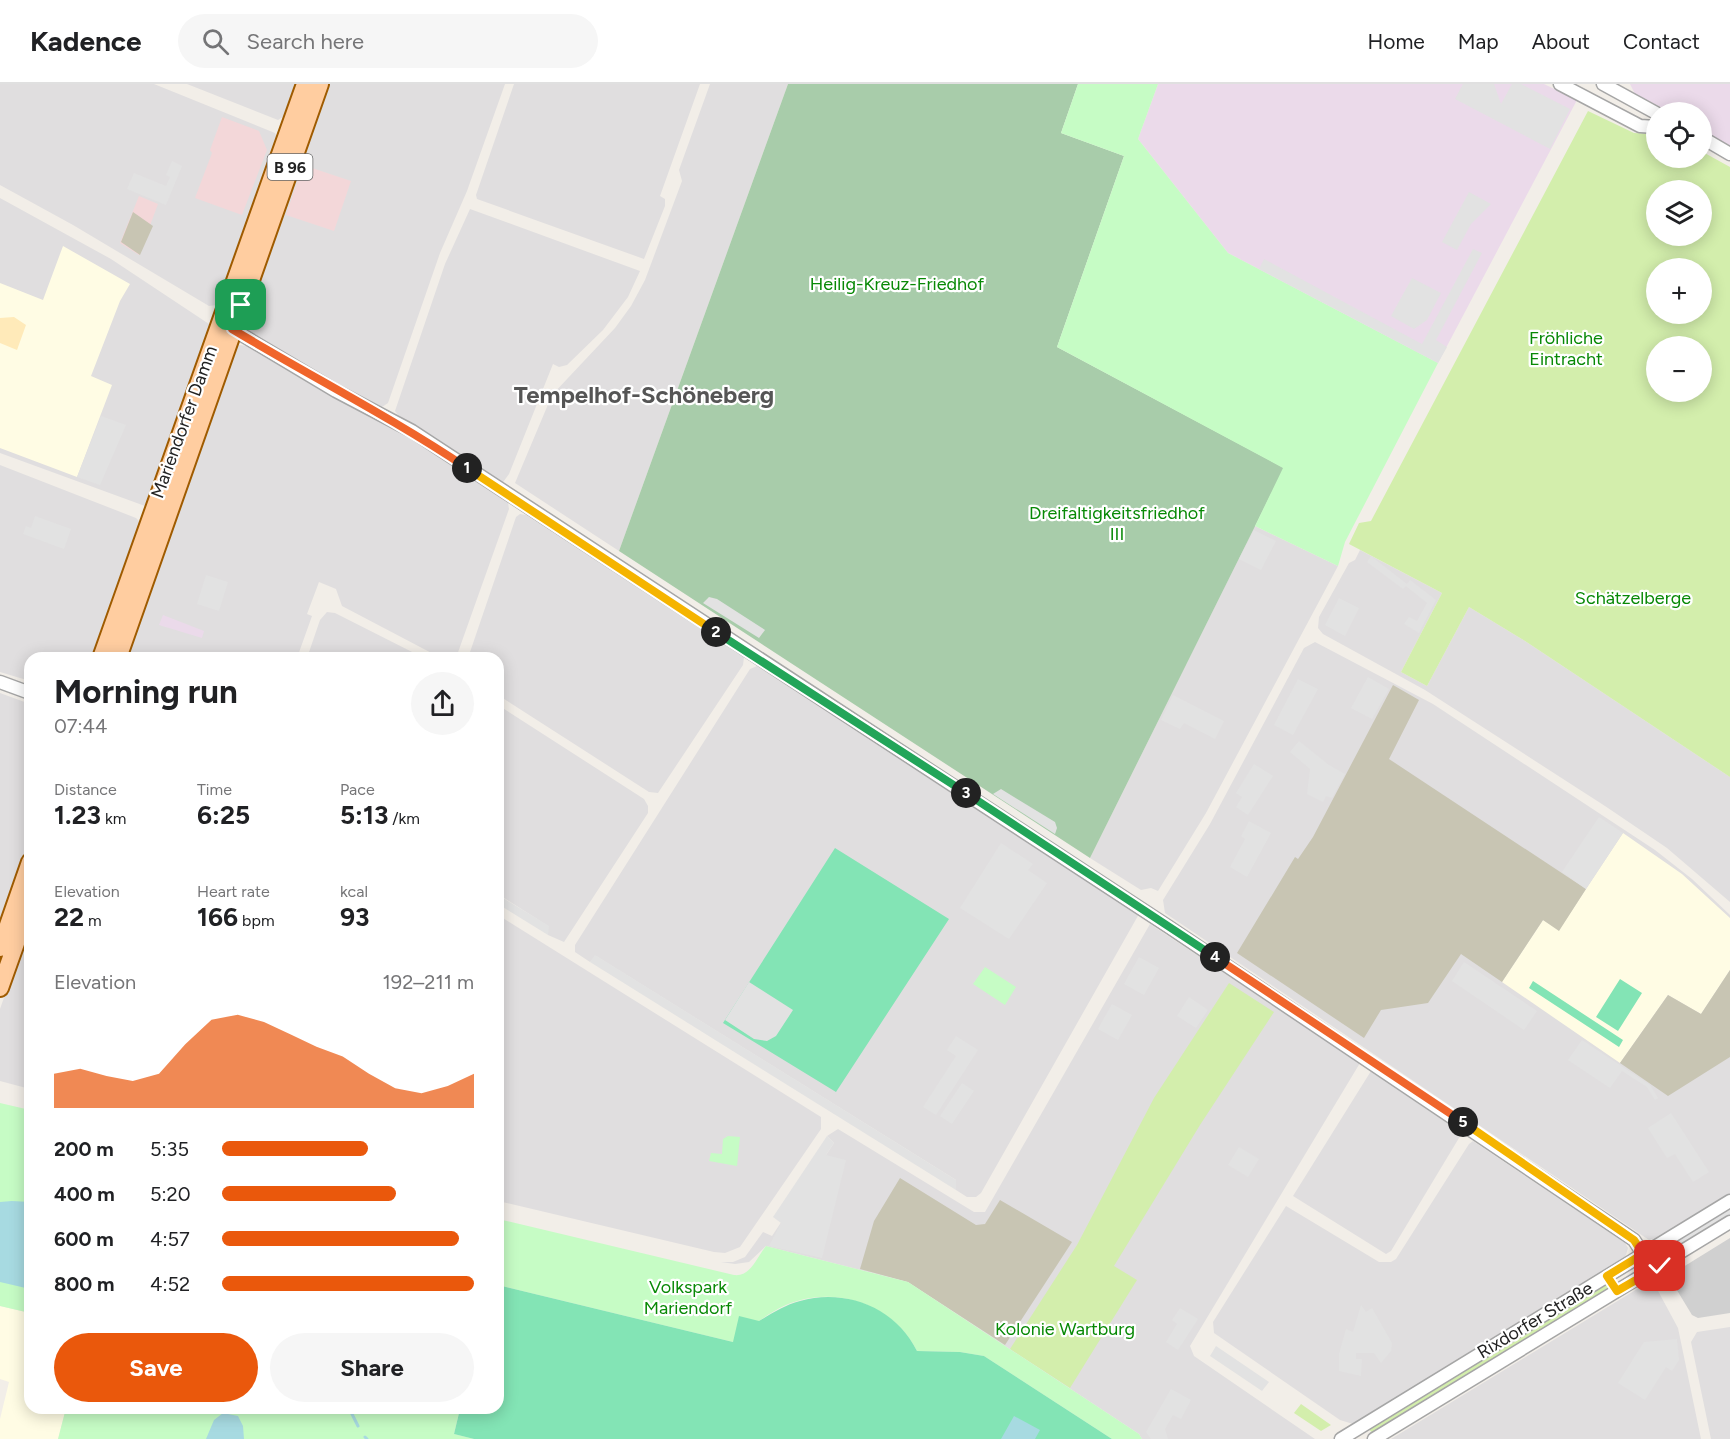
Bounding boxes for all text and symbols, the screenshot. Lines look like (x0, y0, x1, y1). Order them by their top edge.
search box (178, 14, 598, 68)
text: Kadence (30, 24, 142, 58)
icon: search (199, 25, 232, 58)
text: Search here (247, 28, 364, 55)
text: Home (1368, 29, 1425, 54)
text: Map (1458, 29, 1499, 54)
text: About (1532, 29, 1590, 54)
text: Contact (1623, 29, 1700, 54)
map controls (1646, 102, 1712, 402)
button: locate (1646, 102, 1712, 168)
road number: B 96 (268, 154, 312, 180)
button: layers (1646, 180, 1712, 246)
button: + (1646, 258, 1712, 324)
park label: Heilig-Kreuz-Friedhof (810, 273, 985, 295)
pin (215, 279, 266, 330)
icon: arrive (224, 288, 257, 321)
park label: Fröhliche Eintracht (1529, 327, 1603, 370)
button: − (1646, 336, 1712, 402)
street label: Mariendorfer Damm (146, 343, 222, 501)
district label: Tempelhof-Schöneberg (514, 380, 774, 409)
pin: 1 (452, 453, 482, 483)
text: 1 (464, 458, 470, 477)
park label: Dreifaltigkeitsfriedhof III (1029, 502, 1205, 545)
park label: Schätzelberge (1575, 587, 1691, 609)
pin: 2 (701, 617, 731, 647)
text: 2 (711, 622, 721, 641)
text: Morning run (54, 672, 238, 711)
button: share (411, 672, 474, 735)
text: 07:44 (54, 714, 107, 738)
pin: 3 (951, 778, 981, 808)
text: Distance (54, 780, 117, 799)
text: Time (197, 780, 232, 799)
text: Pace (340, 780, 375, 799)
text: 3 (962, 783, 970, 802)
text: 1.23 (54, 799, 101, 831)
text: 6:25 (197, 799, 250, 831)
text: 5:13 (340, 799, 388, 831)
text: km (101, 809, 126, 828)
text: /km (388, 809, 420, 828)
text: Elevation (54, 882, 120, 901)
text: Heart rate (197, 882, 270, 901)
text: kcal (340, 882, 368, 901)
text: 22 (54, 901, 84, 933)
text: 166 (197, 901, 238, 933)
text: 93 (340, 901, 370, 933)
text: m (84, 911, 102, 930)
text: bpm (238, 911, 275, 930)
pin: 4 (1200, 942, 1230, 972)
text: 4 (1210, 947, 1220, 966)
text: Elevation (54, 970, 136, 994)
text: 192–211 m (383, 970, 474, 994)
pin: 5 (1448, 1107, 1478, 1137)
text: 5 (1458, 1112, 1468, 1131)
text: 200 m (54, 1137, 114, 1161)
text: 5:35 (150, 1137, 189, 1161)
text: 400 m (54, 1182, 115, 1206)
text: 5:20 (150, 1182, 191, 1206)
text: 600 m (54, 1227, 114, 1251)
text: 4:57 (150, 1227, 190, 1251)
pin (1634, 1240, 1685, 1291)
icon: check (1643, 1249, 1676, 1282)
text: 800 m (54, 1272, 114, 1296)
text: 4:52 (150, 1272, 190, 1296)
park label: Volkspark Mariendorf (644, 1276, 732, 1319)
street label: Rixdorfer Straße (1473, 1277, 1597, 1363)
park label: Kolonie Wartburg (995, 1318, 1135, 1340)
button: Save (54, 1333, 258, 1402)
button: Share (270, 1333, 474, 1402)

